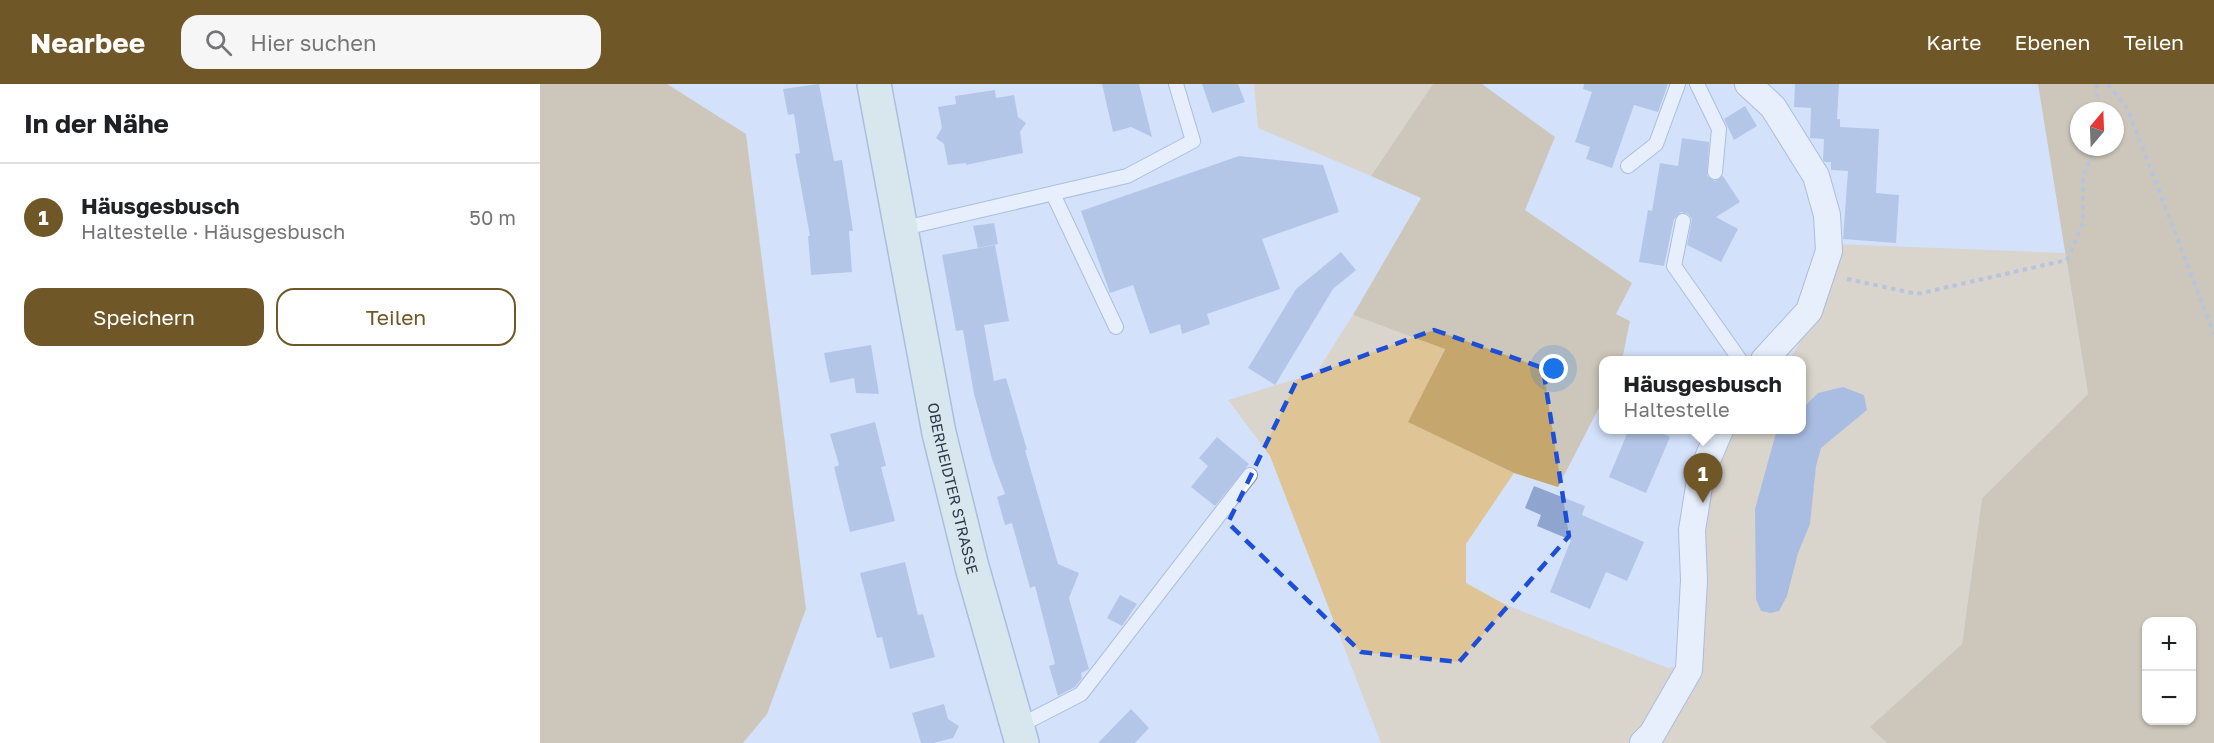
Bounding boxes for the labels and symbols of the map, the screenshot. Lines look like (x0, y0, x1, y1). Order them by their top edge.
north arrow (2070, 102, 2124, 156)
your location (1539, 354, 1568, 383)
street label: OBERHEIDTER STRASSE (925, 401, 983, 576)
pin: 1 (1684, 454, 1722, 503)

